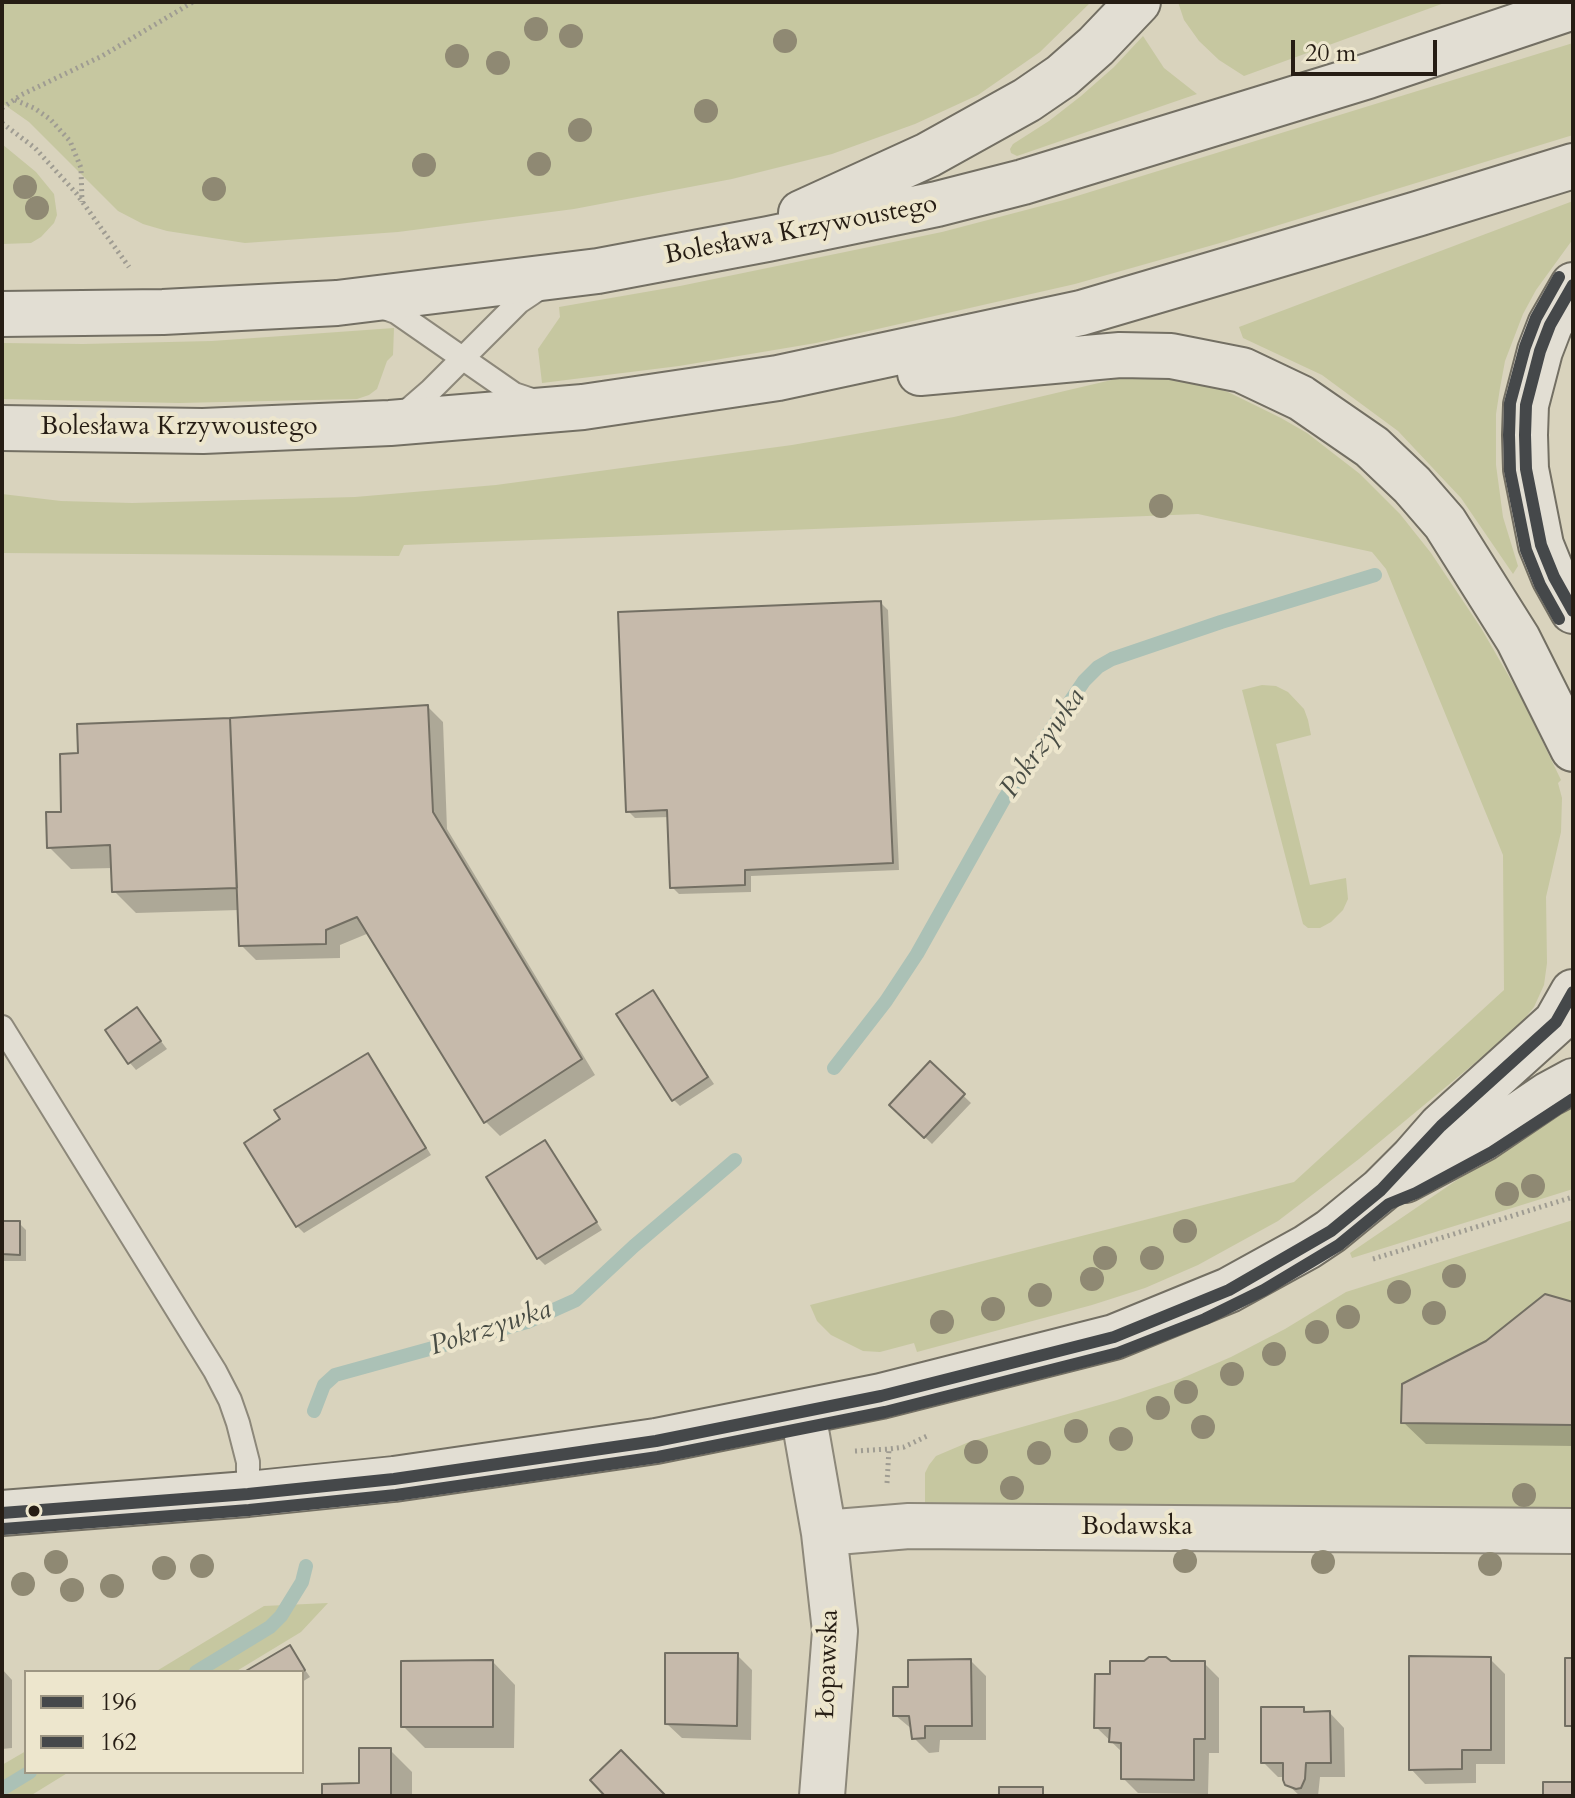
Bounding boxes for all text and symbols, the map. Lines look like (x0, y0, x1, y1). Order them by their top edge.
scale bar (1295, 24, 1441, 74)
text: 20 m (1305, 37, 1356, 70)
street label: Bolesława Krzywoustego (662, 189, 940, 273)
street label: Bolesława Krzywoustego (40, 412, 318, 444)
water label: Pokrzywka (994, 683, 1094, 805)
water label: Pokrzywka (426, 1294, 556, 1364)
unlabelled marker (26, 1503, 42, 1519)
street label: Bodawska (1081, 1512, 1193, 1544)
street label: Łopawska (811, 1609, 847, 1719)
legend (24, 1670, 304, 1774)
text: 196 (100, 1686, 137, 1719)
text: 162 (100, 1726, 137, 1759)

